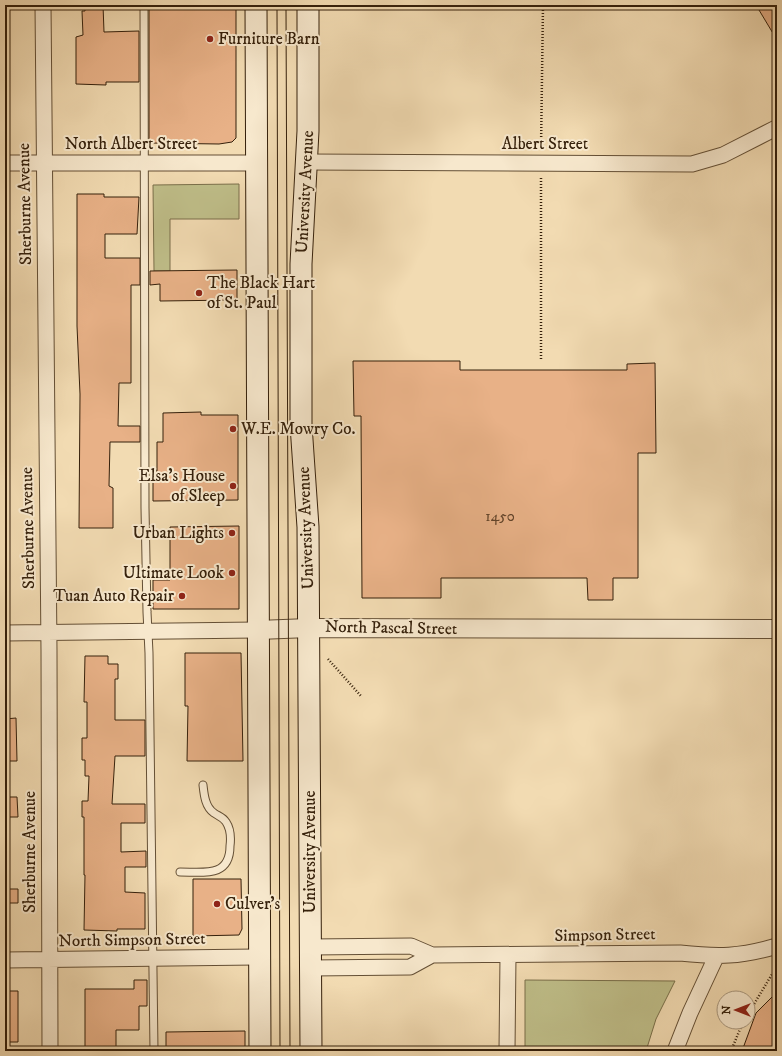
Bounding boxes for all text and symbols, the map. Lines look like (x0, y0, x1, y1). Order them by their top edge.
place label: Furniture Barn (218, 28, 320, 50)
marker: Furniture Barn (205, 34, 215, 44)
street label: University Avenue (291, 130, 319, 254)
street label: North Albert Street (65, 133, 198, 155)
street label: Albert Street (502, 133, 589, 155)
street label: Sherburne Avenue (13, 143, 37, 265)
place label: The Black Hart of St. Paul (207, 272, 316, 314)
marker: The Black Hart of St. Paul (194, 288, 204, 298)
place label: W.E. Mowry Co. (240, 418, 356, 440)
marker: W.E. Mowry Co. (228, 424, 238, 434)
place label: Elsa's House of Sleep (138, 465, 225, 507)
street label: University Avenue (293, 466, 319, 590)
street label: Sherburne Avenue (16, 467, 40, 589)
marker: Elsa's House of Sleep (228, 481, 238, 491)
house number: 1450 (485, 507, 515, 526)
place label: Urban Lights (132, 522, 224, 544)
marker: Urban Lights (227, 528, 237, 538)
place label: Ultimate Look (123, 562, 225, 584)
marker: Ultimate Look (227, 568, 237, 578)
place label: Tuan Auto Repair (53, 585, 175, 607)
marker: Tuan Auto Repair (177, 591, 187, 601)
street label: North Pascal Street (325, 616, 458, 640)
street label: University Avenue (299, 790, 321, 914)
street label: Sherburne Avenue (19, 791, 41, 913)
place label: Culver's (225, 893, 280, 915)
marker: Culver's (212, 899, 222, 909)
street label: Simpson Street (554, 923, 656, 947)
street label: North Simpson Street (58, 928, 206, 952)
north arrow (716, 990, 756, 1030)
text: N (720, 1005, 734, 1015)

